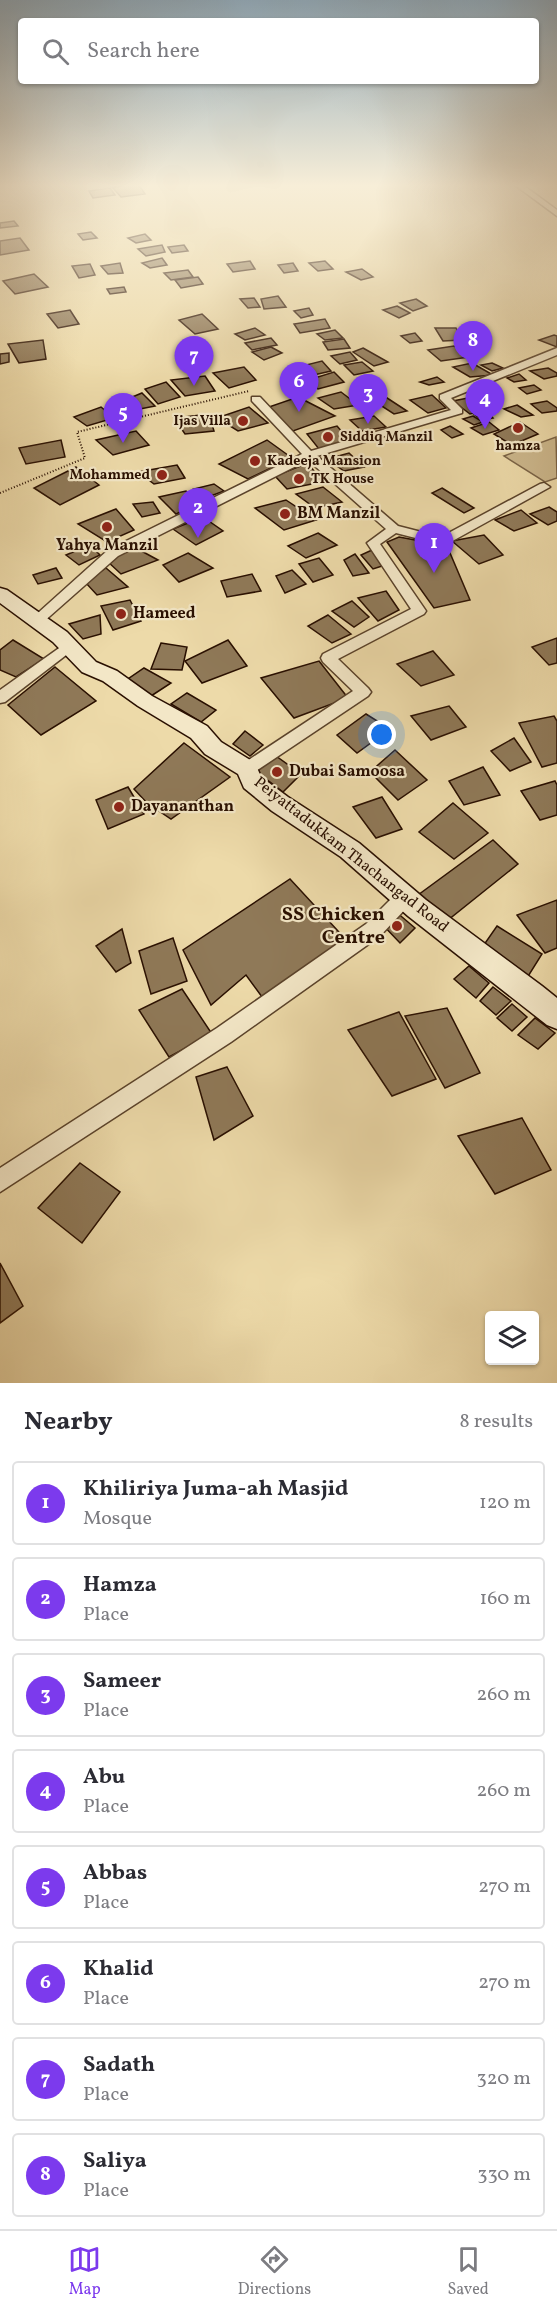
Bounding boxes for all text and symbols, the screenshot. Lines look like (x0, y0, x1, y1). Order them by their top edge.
search box (18, 18, 539, 84)
icon: search (39, 35, 72, 68)
text: Search here (87, 36, 200, 67)
pin: 8 (454, 322, 492, 371)
pin: 7 (174, 336, 214, 386)
pin: 6 (280, 362, 318, 412)
pin: 3 (348, 374, 388, 424)
pin: 4 (466, 380, 504, 429)
pin: 5 (104, 394, 142, 443)
place label: Ijas Villa (174, 412, 231, 431)
marker: Ijas Villa (236, 414, 250, 428)
marker: hamza (511, 421, 525, 435)
place label: Siddiq Manzil (340, 428, 433, 447)
marker: Siddiq Manzil (321, 430, 335, 444)
place label: hamza (495, 437, 541, 456)
place label: Kadeeja Mansion (267, 452, 381, 471)
marker: Kadeeja Mansion (248, 454, 262, 468)
place label: Mohammed (69, 466, 150, 485)
marker: Mohammed (155, 468, 169, 482)
place label: TK House (311, 470, 374, 489)
marker: TK House (292, 472, 306, 486)
pin: 2 (178, 488, 218, 538)
place label: BM Manzil (297, 503, 381, 525)
marker: BM Manzil (278, 507, 292, 521)
marker: Yahya Manzil (100, 520, 114, 534)
pin: 1 (414, 524, 454, 573)
place label: Yahya Manzil (56, 535, 159, 557)
place label: Hameed (133, 603, 196, 625)
marker: Hameed (114, 607, 128, 621)
your location (367, 720, 396, 749)
place label: Dubai Samoosa (289, 761, 405, 783)
marker: Dubai Samoosa (270, 765, 284, 779)
street label: Peiyattadukkam Thachangad Road (249, 772, 453, 938)
place label: Dayananthan (131, 796, 234, 818)
marker: Dayananthan (112, 800, 126, 814)
place label: SS Chicken Centre (282, 901, 385, 952)
marker: SS Chicken Centre (390, 919, 404, 933)
map controls (485, 1311, 539, 1365)
button: layers (485, 1311, 539, 1365)
text: Nearby (24, 1404, 113, 1440)
text: 8 results (460, 1408, 533, 1436)
text: Khiliriya Juma-ah Masjid (83, 1474, 348, 1505)
text: 1 (41, 1489, 50, 1517)
text: 120 m (479, 1489, 531, 1517)
text: Mosque (83, 1505, 152, 1533)
text: Hamza (83, 1570, 157, 1601)
text: 2 (40, 1585, 51, 1613)
text: 160 m (479, 1585, 531, 1613)
text: Place (83, 1601, 129, 1629)
text: Sameer (83, 1666, 161, 1697)
text: 3 (40, 1681, 51, 1709)
text: 260 m (476, 1681, 531, 1709)
text: Place (83, 1697, 129, 1725)
text: Abu (83, 1762, 125, 1793)
text: 4 (39, 1777, 52, 1805)
text: 260 m (476, 1777, 531, 1805)
text: Place (83, 1793, 129, 1821)
text: Abbas (83, 1858, 147, 1889)
text: 5 (41, 1873, 50, 1901)
text: 270 m (478, 1873, 531, 1901)
text: Place (83, 1889, 129, 1917)
text: Khalid (83, 1954, 154, 1985)
text: 6 (40, 1969, 51, 1997)
text: 270 m (478, 1969, 531, 1997)
text: Place (83, 1985, 129, 2013)
text: Sadath (83, 2050, 155, 2081)
text: 7 (41, 2065, 50, 2093)
text: 320 m (476, 2065, 531, 2093)
text: Place (83, 2081, 129, 2109)
text: Saliya (83, 2146, 147, 2177)
text: 8 (40, 2161, 51, 2189)
text: 330 m (477, 2161, 531, 2189)
text: Place (83, 2177, 129, 2205)
tab: Map (68, 2243, 101, 2301)
tab: Directions (238, 2243, 311, 2301)
tab: Saved (448, 2243, 489, 2301)

